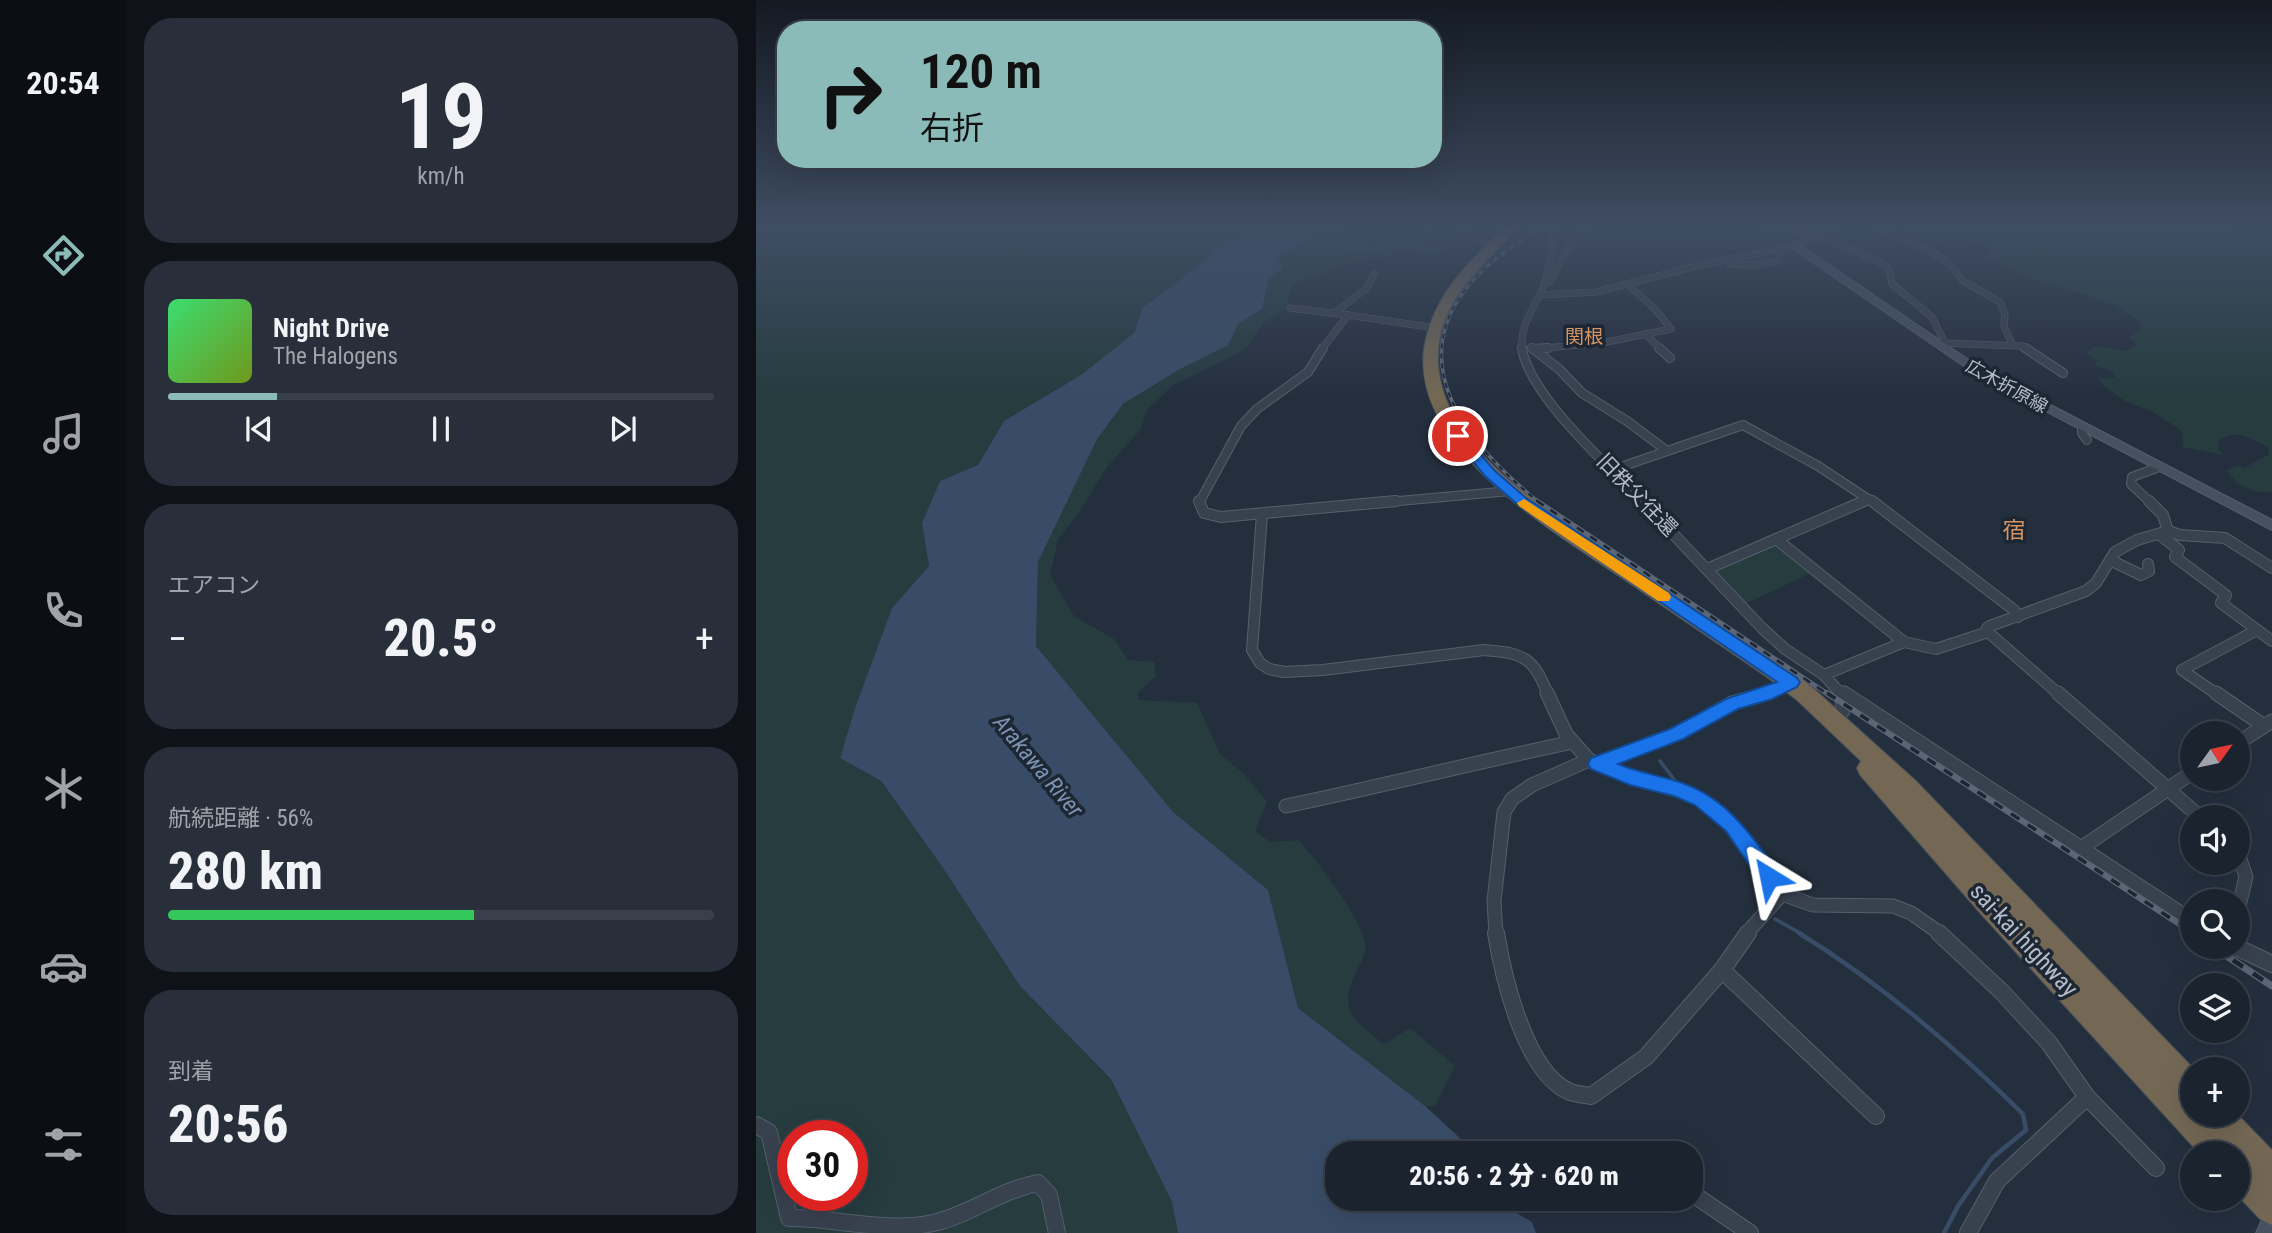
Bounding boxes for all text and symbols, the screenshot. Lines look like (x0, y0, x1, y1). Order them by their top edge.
text: 120 m (920, 43, 1042, 100)
icon: right (805, 49, 896, 140)
text: 20:54 (26, 64, 100, 102)
text: 19 (395, 64, 487, 170)
text: 右折 (920, 109, 984, 147)
text: km/h (417, 163, 465, 190)
icon: directions (39, 231, 88, 280)
text: Night Drive (273, 313, 389, 343)
district label: 関根 (1565, 325, 1603, 348)
text: The Halogens (273, 343, 398, 370)
street label: 広木折原線 (1963, 355, 2051, 417)
pin (1428, 406, 1488, 466)
icon: music (39, 409, 88, 458)
icon: previous (240, 410, 278, 448)
icon: pause (422, 410, 460, 448)
icon: next (604, 410, 642, 448)
icon: arrive (1439, 417, 1477, 455)
street label: 旧秩父往還 (1592, 449, 1682, 541)
district label: 宿 (2003, 517, 2026, 544)
text: エアコン (168, 572, 260, 599)
icon: phone (39, 586, 88, 635)
text: 20.5° (383, 608, 499, 669)
text: − (168, 617, 187, 661)
text: + (695, 617, 714, 661)
water label: Arakawa River (987, 709, 1089, 823)
north arrow (2180, 721, 2250, 791)
map controls (2180, 721, 2250, 1211)
icon: climate (39, 764, 88, 813)
text: 航続距離 · 56% (168, 805, 313, 832)
button: sound (2180, 805, 2250, 875)
position arrow (1732, 840, 1806, 914)
text: 280 km (168, 841, 323, 902)
street label: sai-kai highway (1964, 878, 2084, 1002)
button: search (2180, 889, 2250, 959)
icon: car (39, 942, 88, 991)
button: layers (2180, 973, 2250, 1043)
button: + (2180, 1057, 2250, 1127)
text: 到着 (168, 1058, 214, 1085)
text: 20:56 (168, 1094, 288, 1155)
icon: filters (39, 1120, 88, 1169)
speed limit sign: 30 (777, 1120, 868, 1211)
button: − (2180, 1141, 2250, 1211)
text: 20:56 · 2 分 · 620 m (1409, 1161, 1619, 1191)

